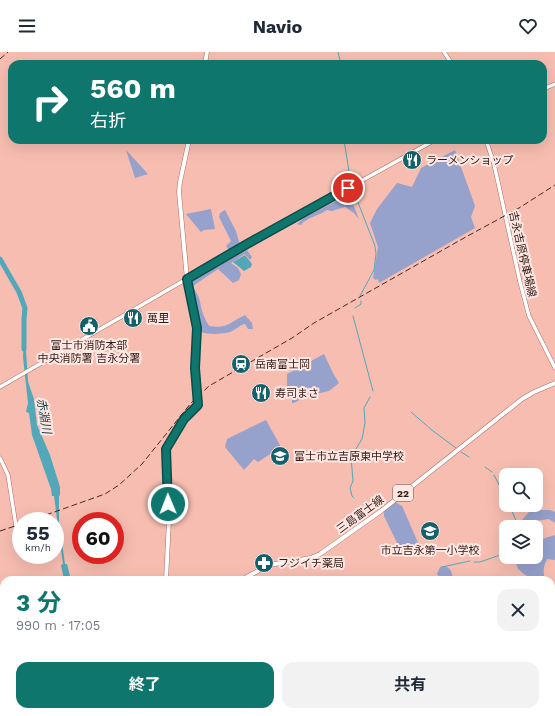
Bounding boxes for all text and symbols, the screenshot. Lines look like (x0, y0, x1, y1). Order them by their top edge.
icon: menu (16, 15, 38, 37)
icon: heart (517, 15, 539, 37)
text: Navio (253, 16, 302, 37)
text: 560 m (90, 72, 176, 105)
icon: right (24, 76, 76, 128)
text: 右折 (90, 110, 126, 131)
restaurant icon: ラーメンショップ (401, 149, 423, 171)
place label: ラーメンショップ (426, 154, 514, 167)
pin (331, 171, 365, 205)
icon: arrive (337, 177, 359, 199)
street label: 吉永吉原停車場線 (506, 210, 539, 298)
restaurant icon: 萬里 (122, 307, 144, 329)
place label: 萬里 (147, 312, 169, 325)
public building icon: 富士市消防本部 中央消防署 吉永分署 (78, 315, 100, 337)
place label: 富士市消防本部 中央消防署 吉永分署 (38, 339, 140, 365)
station icon: 岳南富士岡 (230, 353, 252, 375)
place label: 岳南富士岡 (255, 358, 310, 371)
restaurant icon: 寿司まさ (250, 382, 272, 404)
place label: 寿司まさ (275, 387, 319, 400)
water label: 赤淵川 (34, 397, 54, 437)
school or university icon: 富士市立吉原東中学校 (269, 445, 291, 467)
place label: 富士市立吉原東中学校 (294, 450, 404, 463)
map controls (499, 468, 543, 564)
button: search (499, 468, 543, 512)
position arrow (147, 483, 189, 525)
road number: 22 (393, 485, 413, 501)
street label: 三島富士線 (334, 493, 386, 536)
speed limit sign: 60 (72, 512, 124, 564)
school or university icon: 市立吉永第一小学校 (419, 520, 441, 542)
button: layers (499, 520, 543, 564)
text: 55 (26, 521, 50, 545)
text: km/h (25, 542, 51, 553)
place label: 市立吉永第一小学校 (381, 544, 480, 557)
pharmacy icon: フジイチ薬局 (253, 552, 275, 574)
place label: フジイチ薬局 (278, 557, 344, 570)
text: 3 分 (16, 589, 61, 617)
button: close (497, 589, 539, 631)
text: 990 m · 17:05 (16, 618, 100, 633)
button: 終了 (16, 662, 274, 708)
button: 共有 (282, 662, 539, 708)

